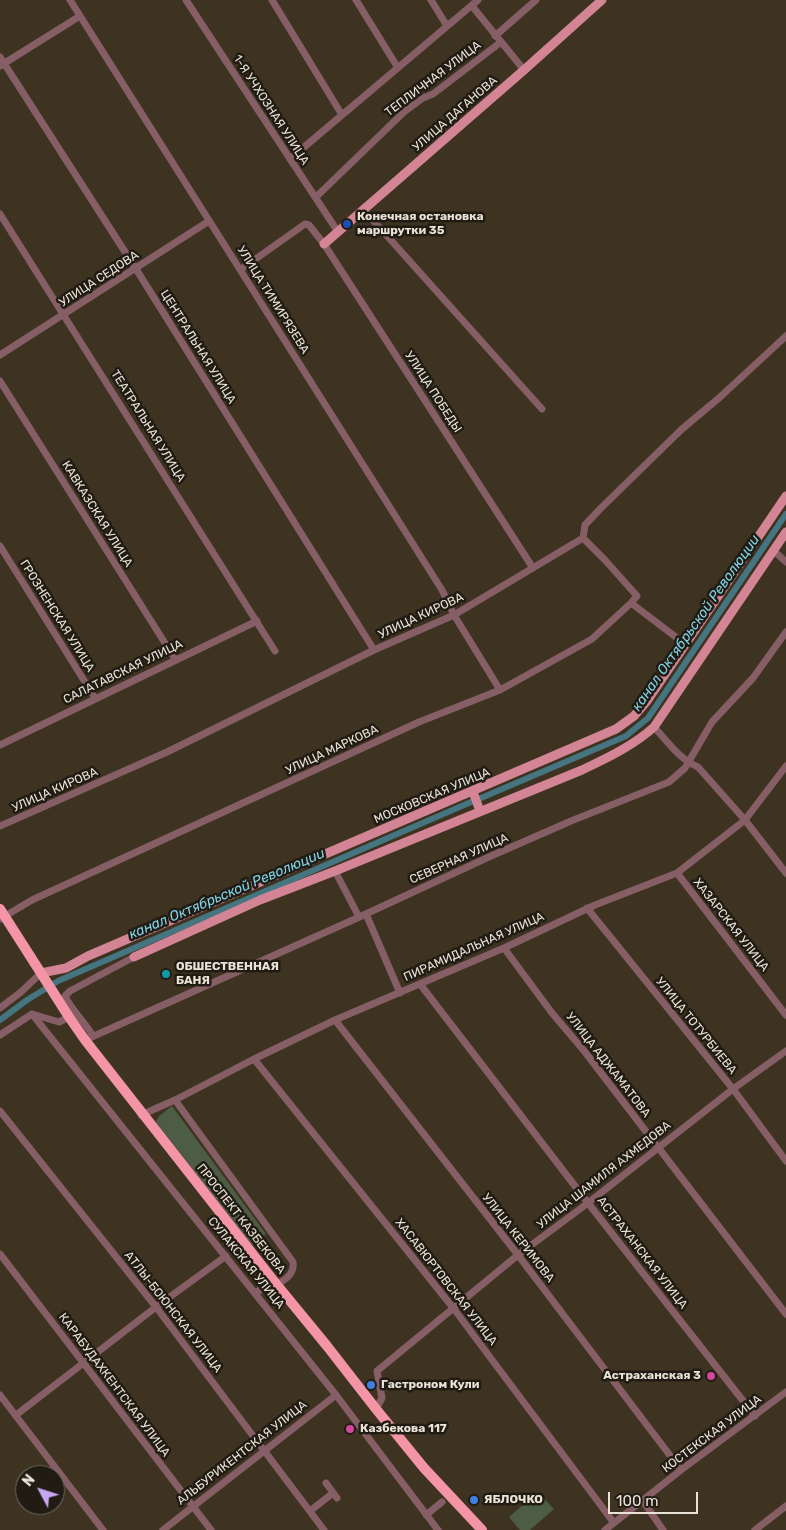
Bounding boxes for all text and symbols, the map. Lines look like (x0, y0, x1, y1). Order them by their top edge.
street label: ТЕПЛИЧНАЯ УЛИЦА (382, 38, 484, 120)
street label: 1-Я УЧХОЗНАЯ УЛИЦА (230, 52, 312, 168)
street label: УЛИЦА ДАГАНОВА (410, 73, 500, 155)
place label: Конечная остановка маршрутки 35 (357, 210, 484, 238)
marker: Конечная остановка маршрутки 35 (341, 218, 353, 230)
street label: УЛИЦА ТИМИРЯЗЕВА (234, 243, 312, 357)
street label: УЛИЦА СЕДОВА (57, 248, 141, 310)
street label: ЦЕНТРАЛЬНАЯ УЛИЦА (157, 287, 239, 407)
street label: УЛИЦА ПОБЕДЫ (401, 349, 465, 435)
street label: ТЕАТРАЛЬНАЯ УЛИЦА (108, 367, 188, 485)
street label: КАВКАЗСКАЯ УЛИЦА (58, 458, 136, 570)
water label: канал Октябрьской Революции (629, 532, 763, 714)
street label: ГРОЗНЕНСКАЯ УЛИЦА (17, 557, 97, 675)
street label: УЛИЦА КИРОВА (376, 590, 466, 642)
street label: САЛАТАВСКАЯ УЛИЦА (61, 637, 185, 707)
street label: УЛИЦА МАРКОВА (283, 722, 381, 778)
street label: УЛИЦА КИРОВА (10, 765, 100, 815)
street label: МОСКОВСКАЯ УЛИЦА (372, 765, 492, 827)
street label: СЕВЕРНАЯ УЛИЦА (407, 831, 511, 887)
water label: канал Октябрьской Революции (126, 845, 328, 943)
street label: ХАЗАРСКАЯ УЛИЦА (690, 876, 772, 974)
street label: ПИРАМИДАЛЬНАЯ УЛИЦА (402, 909, 546, 985)
place label: ОБШЕСТВЕННАЯ БАНЯ (176, 960, 279, 988)
marker: ОБШЕСТВЕННАЯ БАНЯ (160, 968, 172, 980)
street label: УЛИЦА ТОТУРБИЕВА (652, 975, 740, 1077)
street label: УЛИЦА АДЖАМАТОВА (563, 1010, 653, 1120)
street label: УЛИЦА ШАМИЛЯ АХМЕДОВА (534, 1118, 674, 1232)
street label: ПРОСПЕКТ КАЗБЕКОВА (194, 1161, 288, 1277)
street label: УЛИЦА КЕРИМОВА (479, 1191, 557, 1285)
street label: АСТРАХАНСКАЯ УЛИЦА (594, 1194, 690, 1312)
street label: СУЛАКСКАЯ УЛИЦА (205, 1214, 287, 1312)
street label: ХАСАВЮРТОВСКАЯ УЛИЦА (392, 1216, 500, 1348)
street label: АТЛЫ-БОЮНСКАЯ УЛИЦА (121, 1248, 225, 1376)
street label: КАРАБУДАХКЕНТСКАЯ УЛИЦА (55, 1310, 173, 1460)
place label: Астраханская 3 (603, 1369, 701, 1383)
marker: Астраханская 3 (705, 1370, 717, 1382)
place label: Гастроном Кули (381, 1378, 479, 1392)
marker: Гастроном Кули (365, 1379, 377, 1391)
street label: КОСТЕКСКАЯ УЛИЦА (660, 1392, 764, 1476)
street label: АЛЬБУРИКЕНТСКАЯ УЛИЦА (174, 1398, 310, 1508)
place label: Казбекова 117 (360, 1422, 447, 1436)
marker: Казбекова 117 (344, 1423, 356, 1435)
north arrow (15, 1465, 65, 1515)
text: N (19, 1471, 39, 1490)
scale bar (611, 1482, 701, 1514)
text: 100 m (616, 1492, 658, 1510)
place label: ЯБЛОЧКО (484, 1493, 543, 1507)
marker: ЯБЛОЧКО (468, 1494, 480, 1506)

